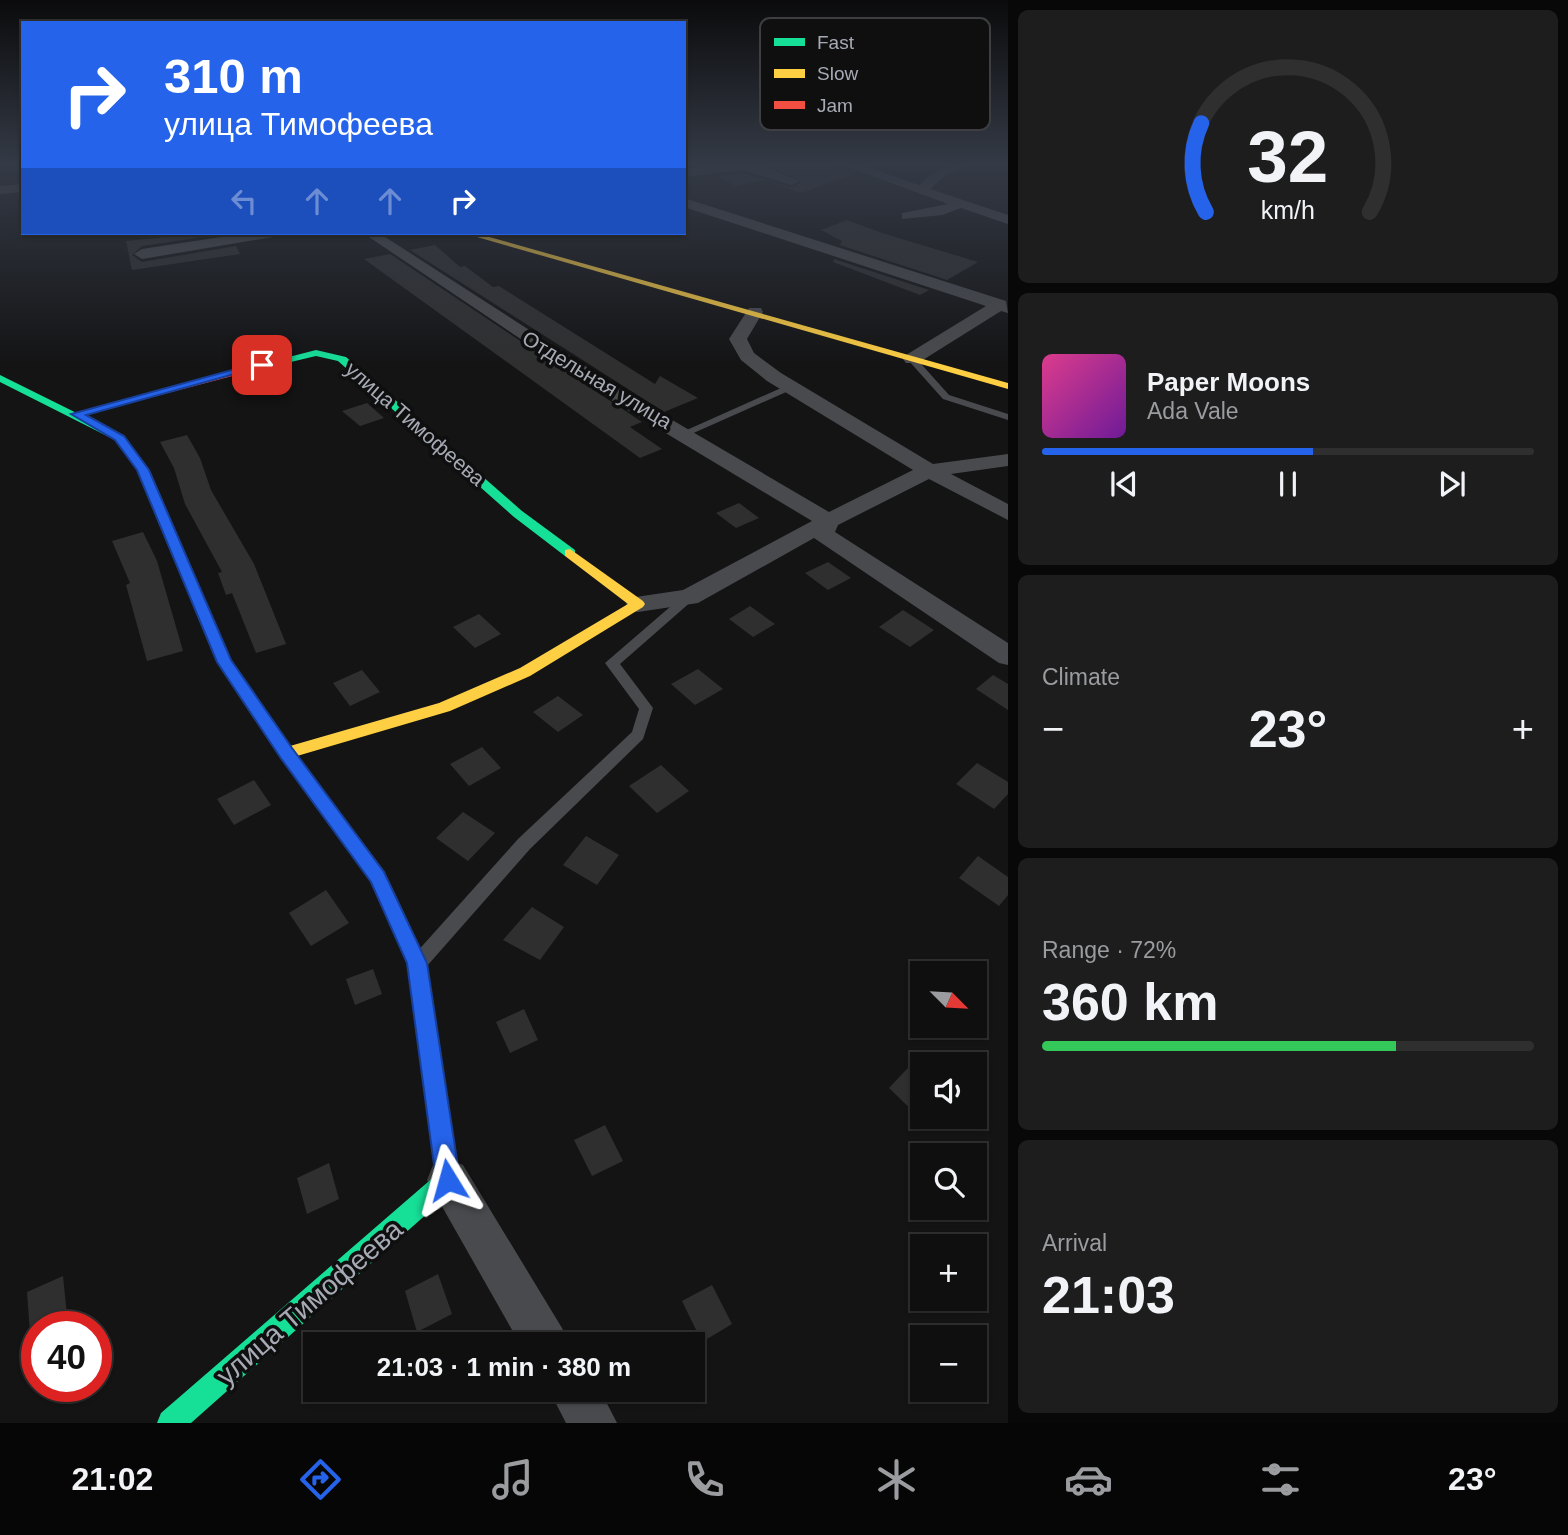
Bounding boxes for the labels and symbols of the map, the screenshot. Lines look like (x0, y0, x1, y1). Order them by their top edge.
legend (760, 18, 990, 130)
text: Fast (817, 32, 855, 53)
text: Slow (817, 63, 858, 84)
text: Jam (817, 95, 853, 116)
street label: Отдельная улица (519, 326, 676, 433)
pin (232, 335, 292, 395)
street label: улица Тимофеева (341, 357, 490, 490)
north arrow (910, 961, 987, 1038)
position arrow (411, 1143, 485, 1217)
street label: улица Тимофеева (210, 1213, 409, 1391)
speed limit sign: 40 (21, 1311, 112, 1402)

